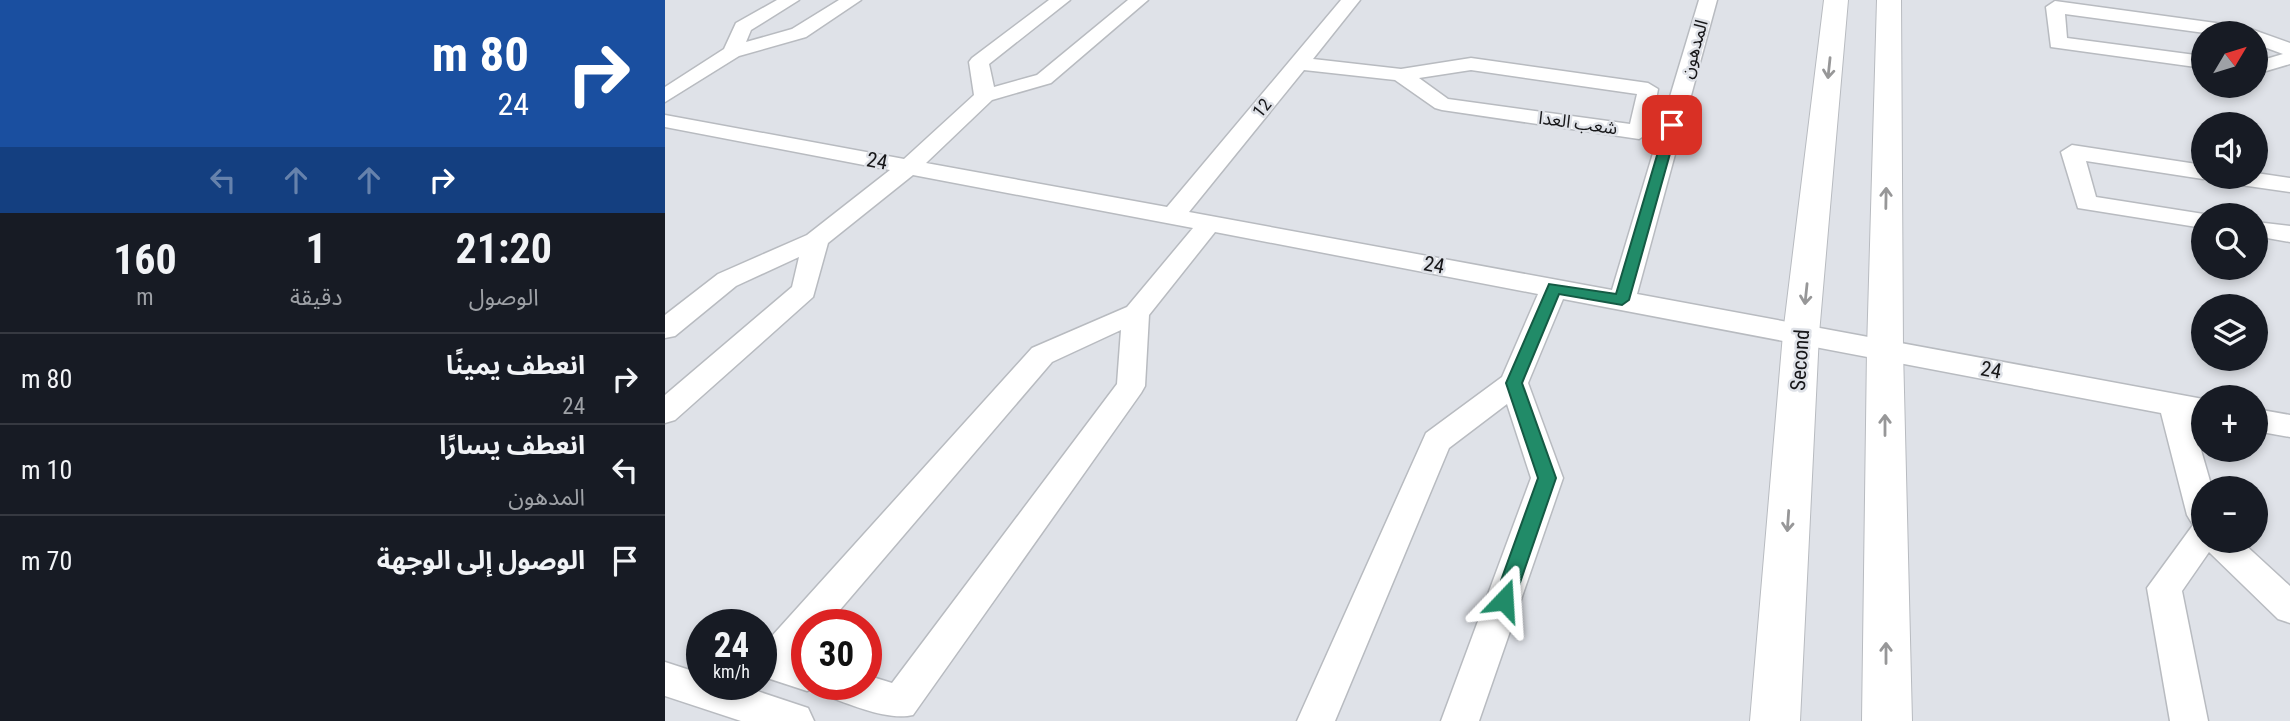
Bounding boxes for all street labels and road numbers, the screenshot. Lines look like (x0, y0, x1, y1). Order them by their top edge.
street label: المدهون (1675, 17, 1713, 81)
street label: 12 (1248, 94, 1275, 121)
street label: شعب العدا (1537, 107, 1619, 138)
street label: 24 (865, 147, 889, 175)
street label: 24 (1422, 251, 1446, 279)
street label: Second (1786, 328, 1814, 392)
street label: 24 (1979, 356, 2003, 384)

